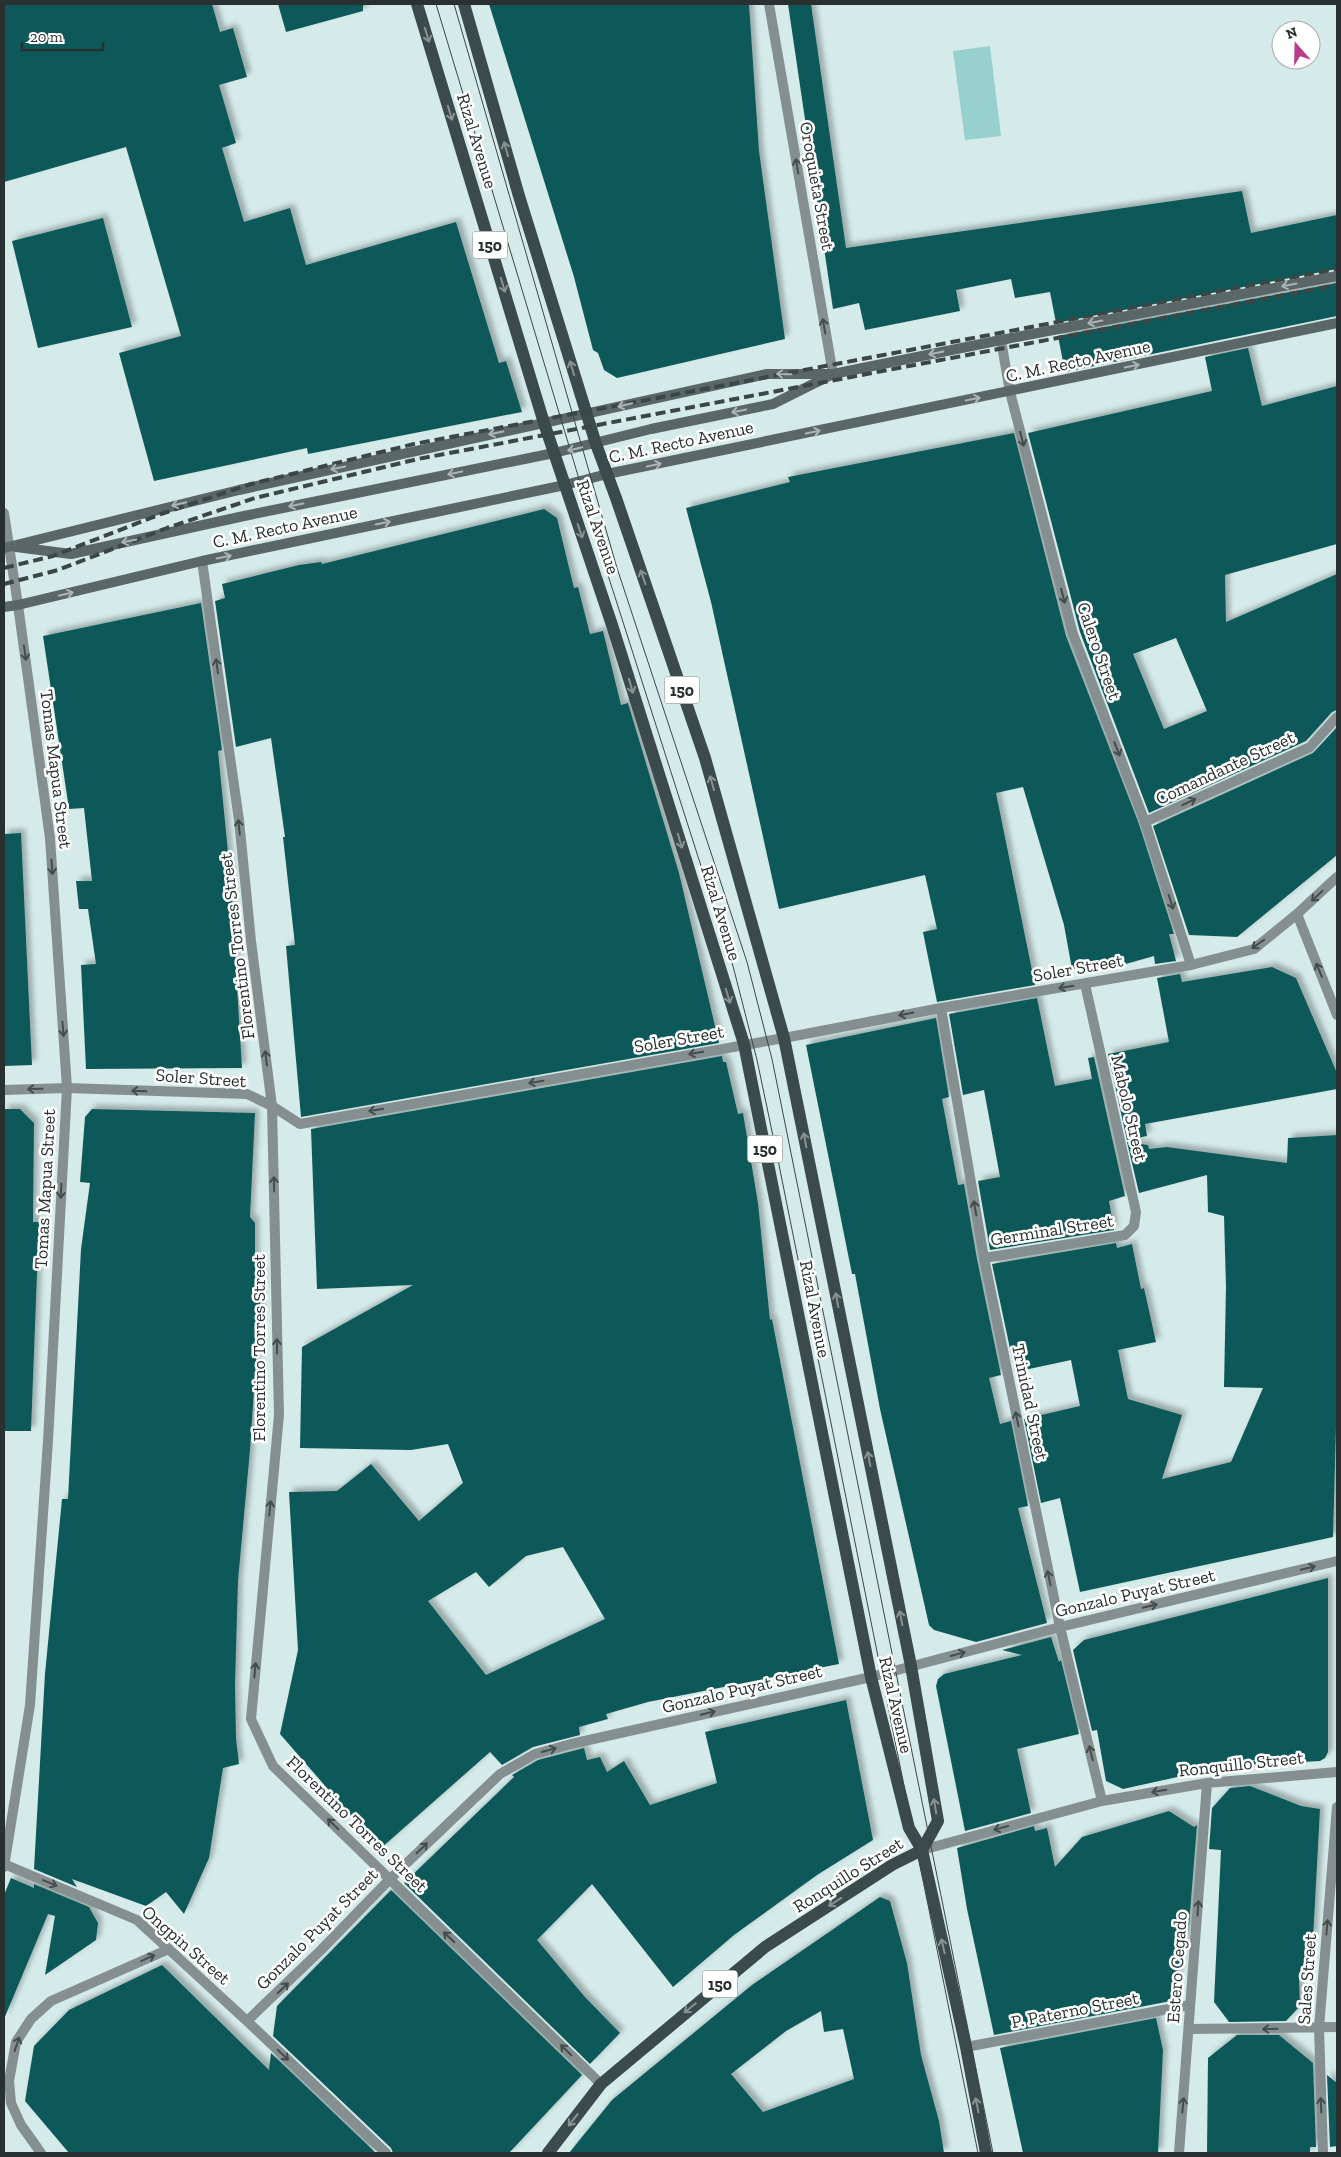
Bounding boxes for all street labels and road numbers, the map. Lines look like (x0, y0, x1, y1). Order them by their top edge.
street label: Rizal Avenue (452, 91, 502, 191)
street label: Oroquieta Street (795, 120, 839, 252)
road number: 150 (472, 232, 508, 258)
street label: C. M. Recto Avenue (1004, 335, 1152, 387)
street label: C. M. Recto Avenue (607, 416, 755, 468)
street label: Rizal Avenue (572, 477, 624, 577)
street label: C. M. Recto Avenue (211, 501, 359, 553)
street label: Calero Street (1072, 599, 1126, 703)
road number: 150 (664, 676, 700, 704)
street label: Tomas Mapua Street (35, 688, 77, 850)
street label: Comandante Street (1152, 726, 1298, 810)
street label: Florentino Torres Street (215, 851, 259, 1040)
street label: Rizal Avenue (696, 863, 746, 963)
street label: Soler Street (1031, 949, 1125, 987)
street label: Soler Street (632, 1020, 726, 1058)
street label: Mabolo Street (1106, 1053, 1152, 1164)
street label: Soler Street (155, 1064, 247, 1092)
street label: Tomas Mapua Street (30, 1108, 60, 1269)
road number: 150 (748, 1136, 782, 1162)
street label: Germinal Street (989, 1209, 1115, 1251)
street label: Florentino Torres Street (248, 1254, 270, 1442)
street label: Rizal Avenue (795, 1259, 835, 1359)
street label: Trinidad Street (1007, 1342, 1053, 1463)
street label: Gonzalo Puyat Street (1053, 1564, 1217, 1622)
street label: Rizal Avenue (874, 1655, 918, 1755)
street label: Gonzalo Puyat Street (660, 1660, 824, 1718)
street label: Ronquillo Street (1177, 1746, 1305, 1781)
street label: Florentino Torres Street (282, 1751, 432, 1897)
street label: Ronquillo Street (789, 1832, 907, 1918)
street label: Gonzalo Puyat Street (251, 1863, 383, 1995)
street label: Ongpin Street (137, 1901, 235, 1990)
street label: Estero Cegado (1162, 1910, 1192, 2024)
street label: Sales Street (1293, 1933, 1321, 2025)
road number: 150 (702, 1970, 738, 1998)
street label: P. Paterno Street (1009, 1987, 1141, 2033)

